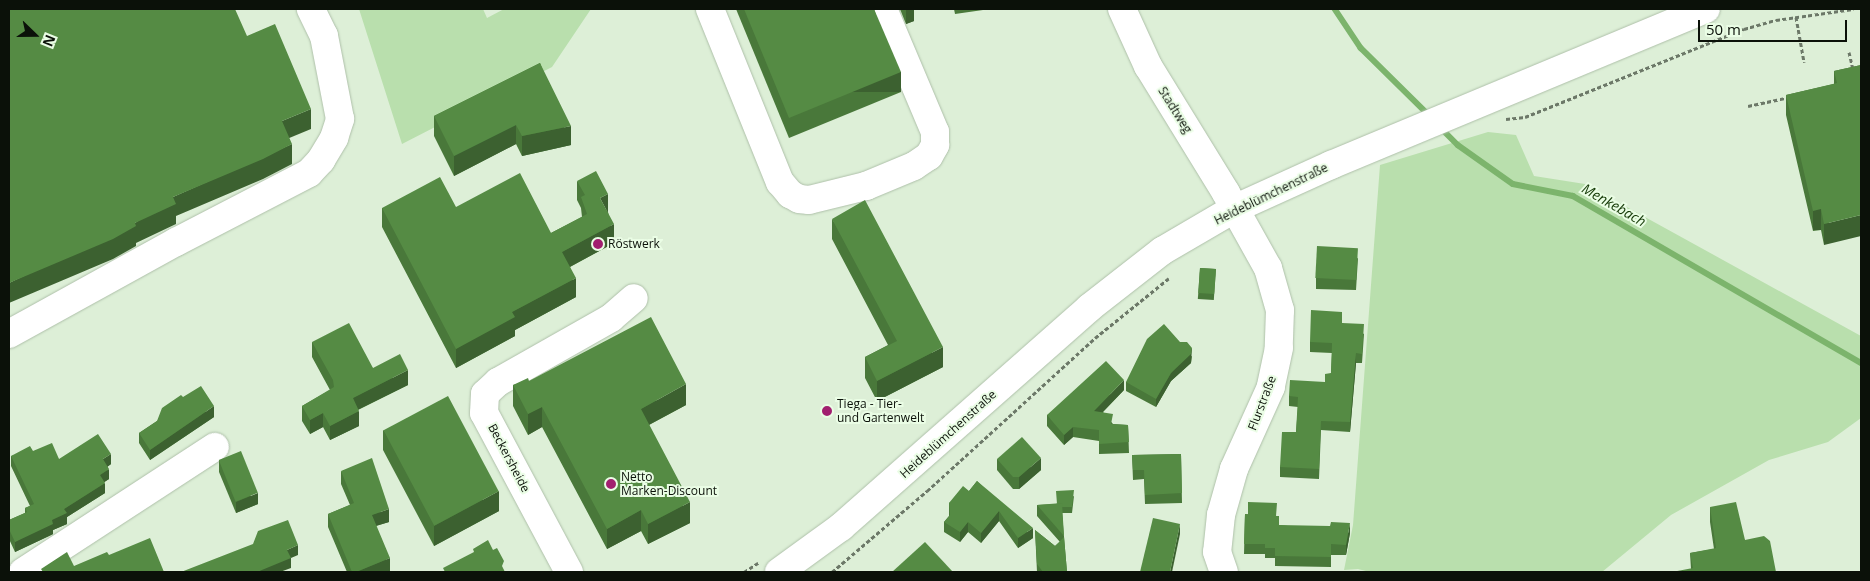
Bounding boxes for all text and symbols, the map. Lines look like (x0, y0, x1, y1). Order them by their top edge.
north arrow (10, 10, 60, 60)
scale bar (1700, 10, 1849, 42)
text: 50 m (1706, 19, 1741, 39)
text: N (38, 32, 60, 50)
street label: Stadtweg (1155, 84, 1195, 136)
street label: Heideblümchenstraße (1212, 160, 1330, 228)
water label: Menkebach (1579, 180, 1649, 230)
place label: Röstwerk (608, 237, 660, 251)
marker: Röstwerk (592, 238, 604, 250)
street label: Flurstraße (1245, 374, 1279, 432)
street label: Heideblümchenstraße (897, 387, 999, 481)
place label: Tiega - Tier- und Gartenwelt (837, 397, 924, 425)
marker: Tiega - Tier- und Gartenwelt (821, 405, 833, 417)
street label: Beckersheide (485, 421, 533, 495)
place label: Netto Marken-Discount (621, 470, 717, 498)
marker: Netto Marken-Discount (605, 478, 617, 490)

